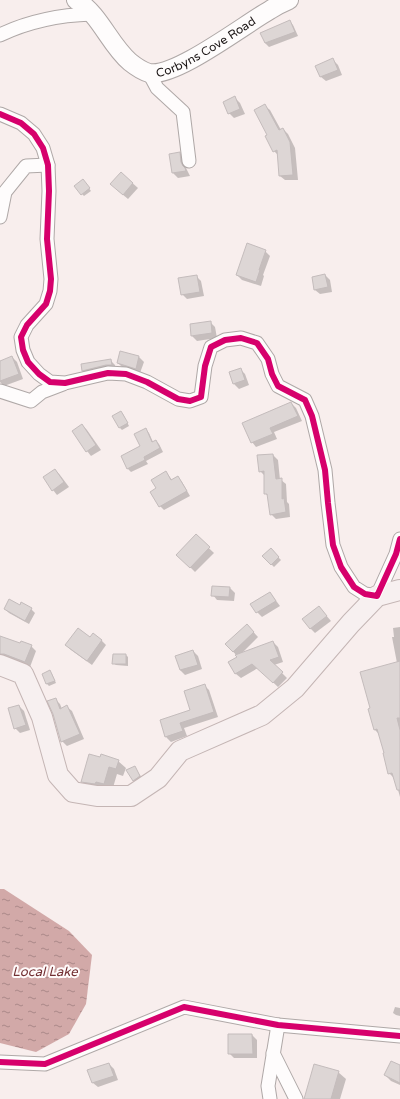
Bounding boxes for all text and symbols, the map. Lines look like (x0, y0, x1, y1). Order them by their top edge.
street label: Corbyns Cove Road (155, 14, 258, 80)
water label: Local Lake (12, 964, 78, 980)

